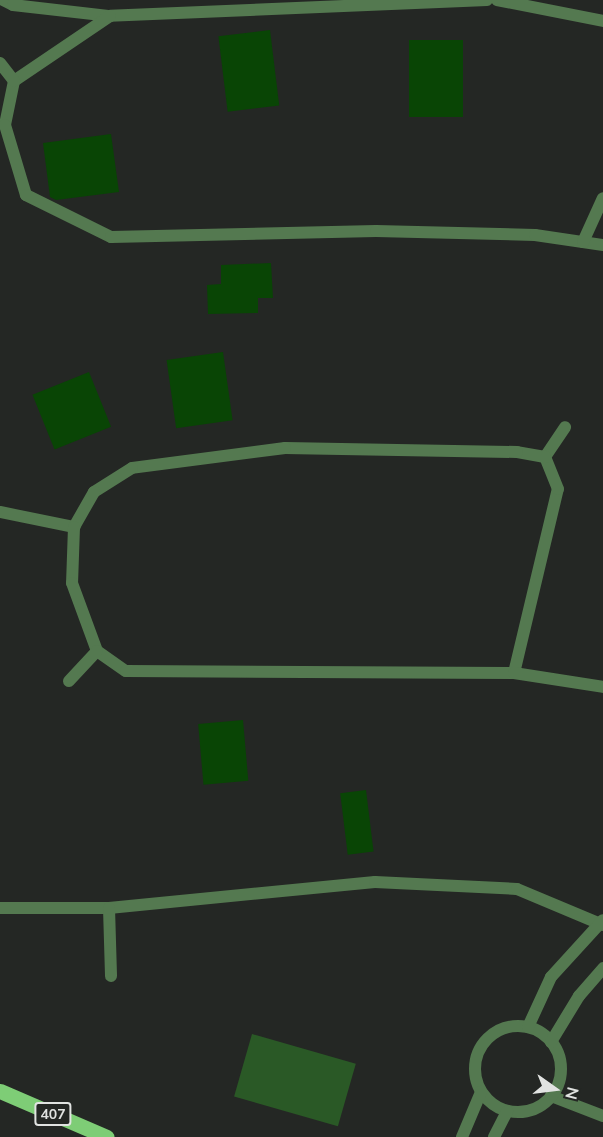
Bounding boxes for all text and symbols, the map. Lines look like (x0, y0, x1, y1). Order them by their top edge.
north arrow (525, 1059, 585, 1119)
text: N (561, 1085, 584, 1102)
road number: 407 (34, 1103, 72, 1125)

